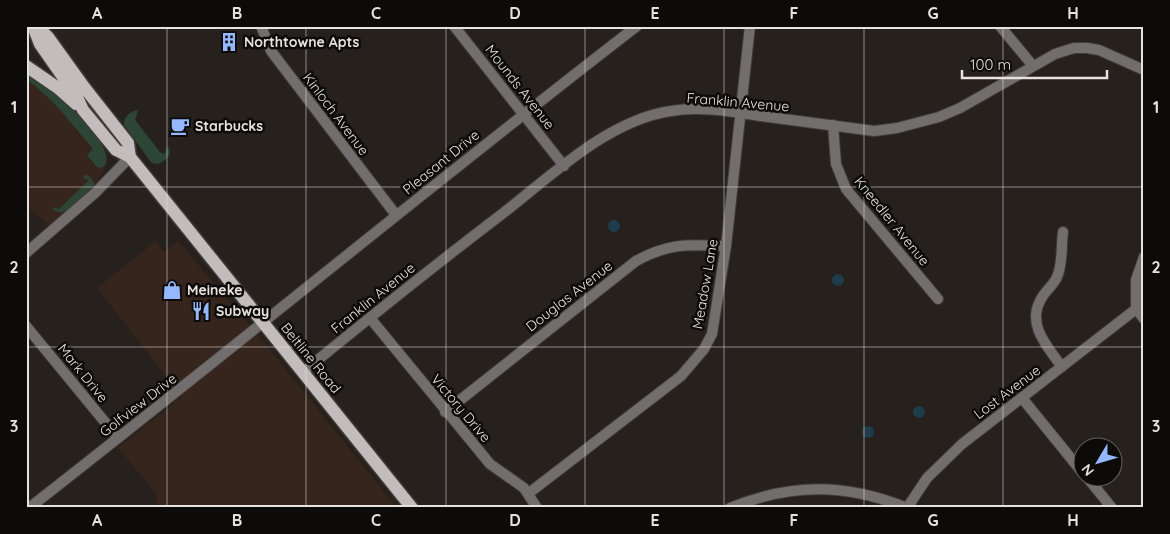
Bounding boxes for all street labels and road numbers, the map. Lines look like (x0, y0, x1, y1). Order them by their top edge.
street label: Mounds Avenue (481, 41, 559, 133)
street label: Kinloch Avenue (299, 69, 373, 159)
street label: Franklin Avenue (686, 89, 790, 115)
street label: Pleasant Drive (399, 126, 483, 198)
street label: Kneedler Avenue (850, 173, 934, 269)
street label: Meadow Lane (688, 237, 722, 331)
street label: Douglas Avenue (522, 256, 616, 335)
street label: Franklin Avenue (327, 259, 419, 337)
street label: Beltline Road (277, 319, 345, 397)
street label: Mark Drive (54, 340, 112, 406)
street label: Lost Avenue (970, 361, 1044, 423)
street label: Golfview Drive (96, 369, 180, 441)
street label: Victory Drive (427, 370, 495, 446)

